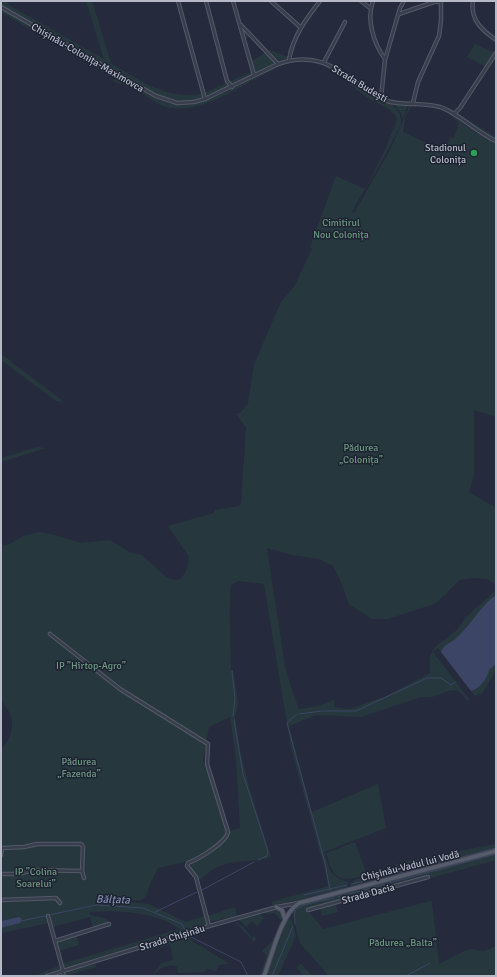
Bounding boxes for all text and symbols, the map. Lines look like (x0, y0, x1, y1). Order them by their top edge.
street label: Chișinău-Colonița-Maximovca (29, 21, 146, 95)
street label: Strada Budești (329, 63, 389, 105)
place label: Stadionul Colonița (425, 142, 466, 166)
marker: Stadionul Colonița (469, 148, 479, 158)
park label: Cimitirul Nou Colonița (313, 217, 369, 241)
park label: Pădurea „Colonița” (339, 442, 383, 466)
park label: IP ”Hîrtop-Agro” (56, 660, 126, 672)
park label: Pădurea „Fazenda” (57, 756, 101, 780)
street label: Chișinău-Vadul lui Vodă (360, 848, 461, 884)
park label: IP ”Colina Soarelui” (15, 866, 57, 890)
street label: Strada Dacia (340, 881, 396, 907)
water label: Bălţata (96, 892, 131, 907)
street label: Strada Chișinău (138, 922, 206, 954)
park label: Pădurea „Balta” (369, 937, 437, 949)

